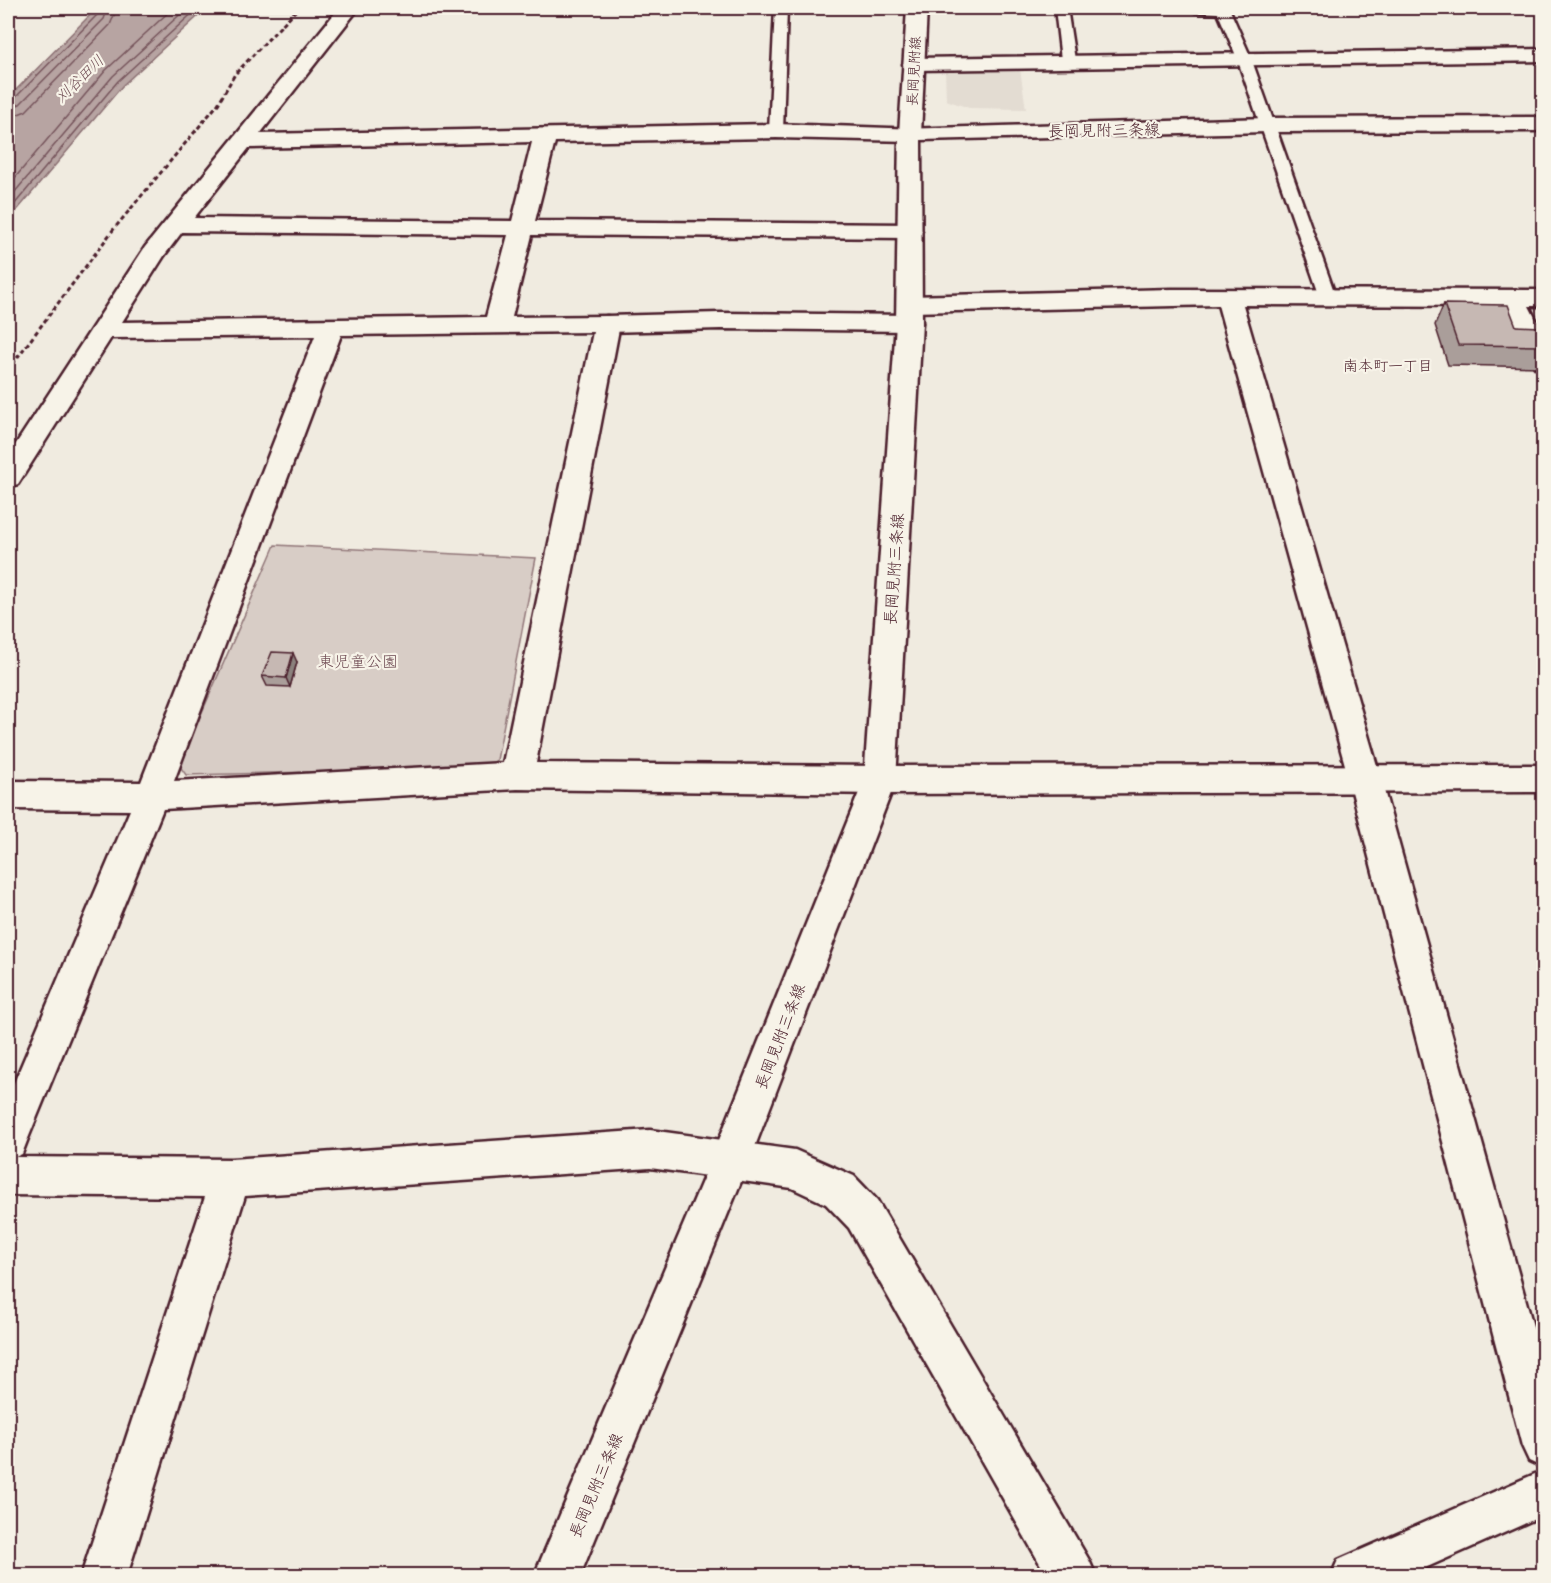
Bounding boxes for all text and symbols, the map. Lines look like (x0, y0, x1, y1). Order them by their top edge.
street label: 長岡見附線 (902, 36, 924, 106)
water label: 刈谷田川 (50, 50, 108, 106)
street label: 長岡見附三条線 (1048, 118, 1160, 140)
district label: 南本町一丁目 (1343, 355, 1433, 375)
street label: 長岡見附三条線 (879, 512, 907, 626)
park label: 東児童公園 (318, 650, 398, 671)
street label: 長岡見附三条線 (749, 980, 809, 1092)
street label: 長岡見附三条線 (563, 1429, 627, 1541)

